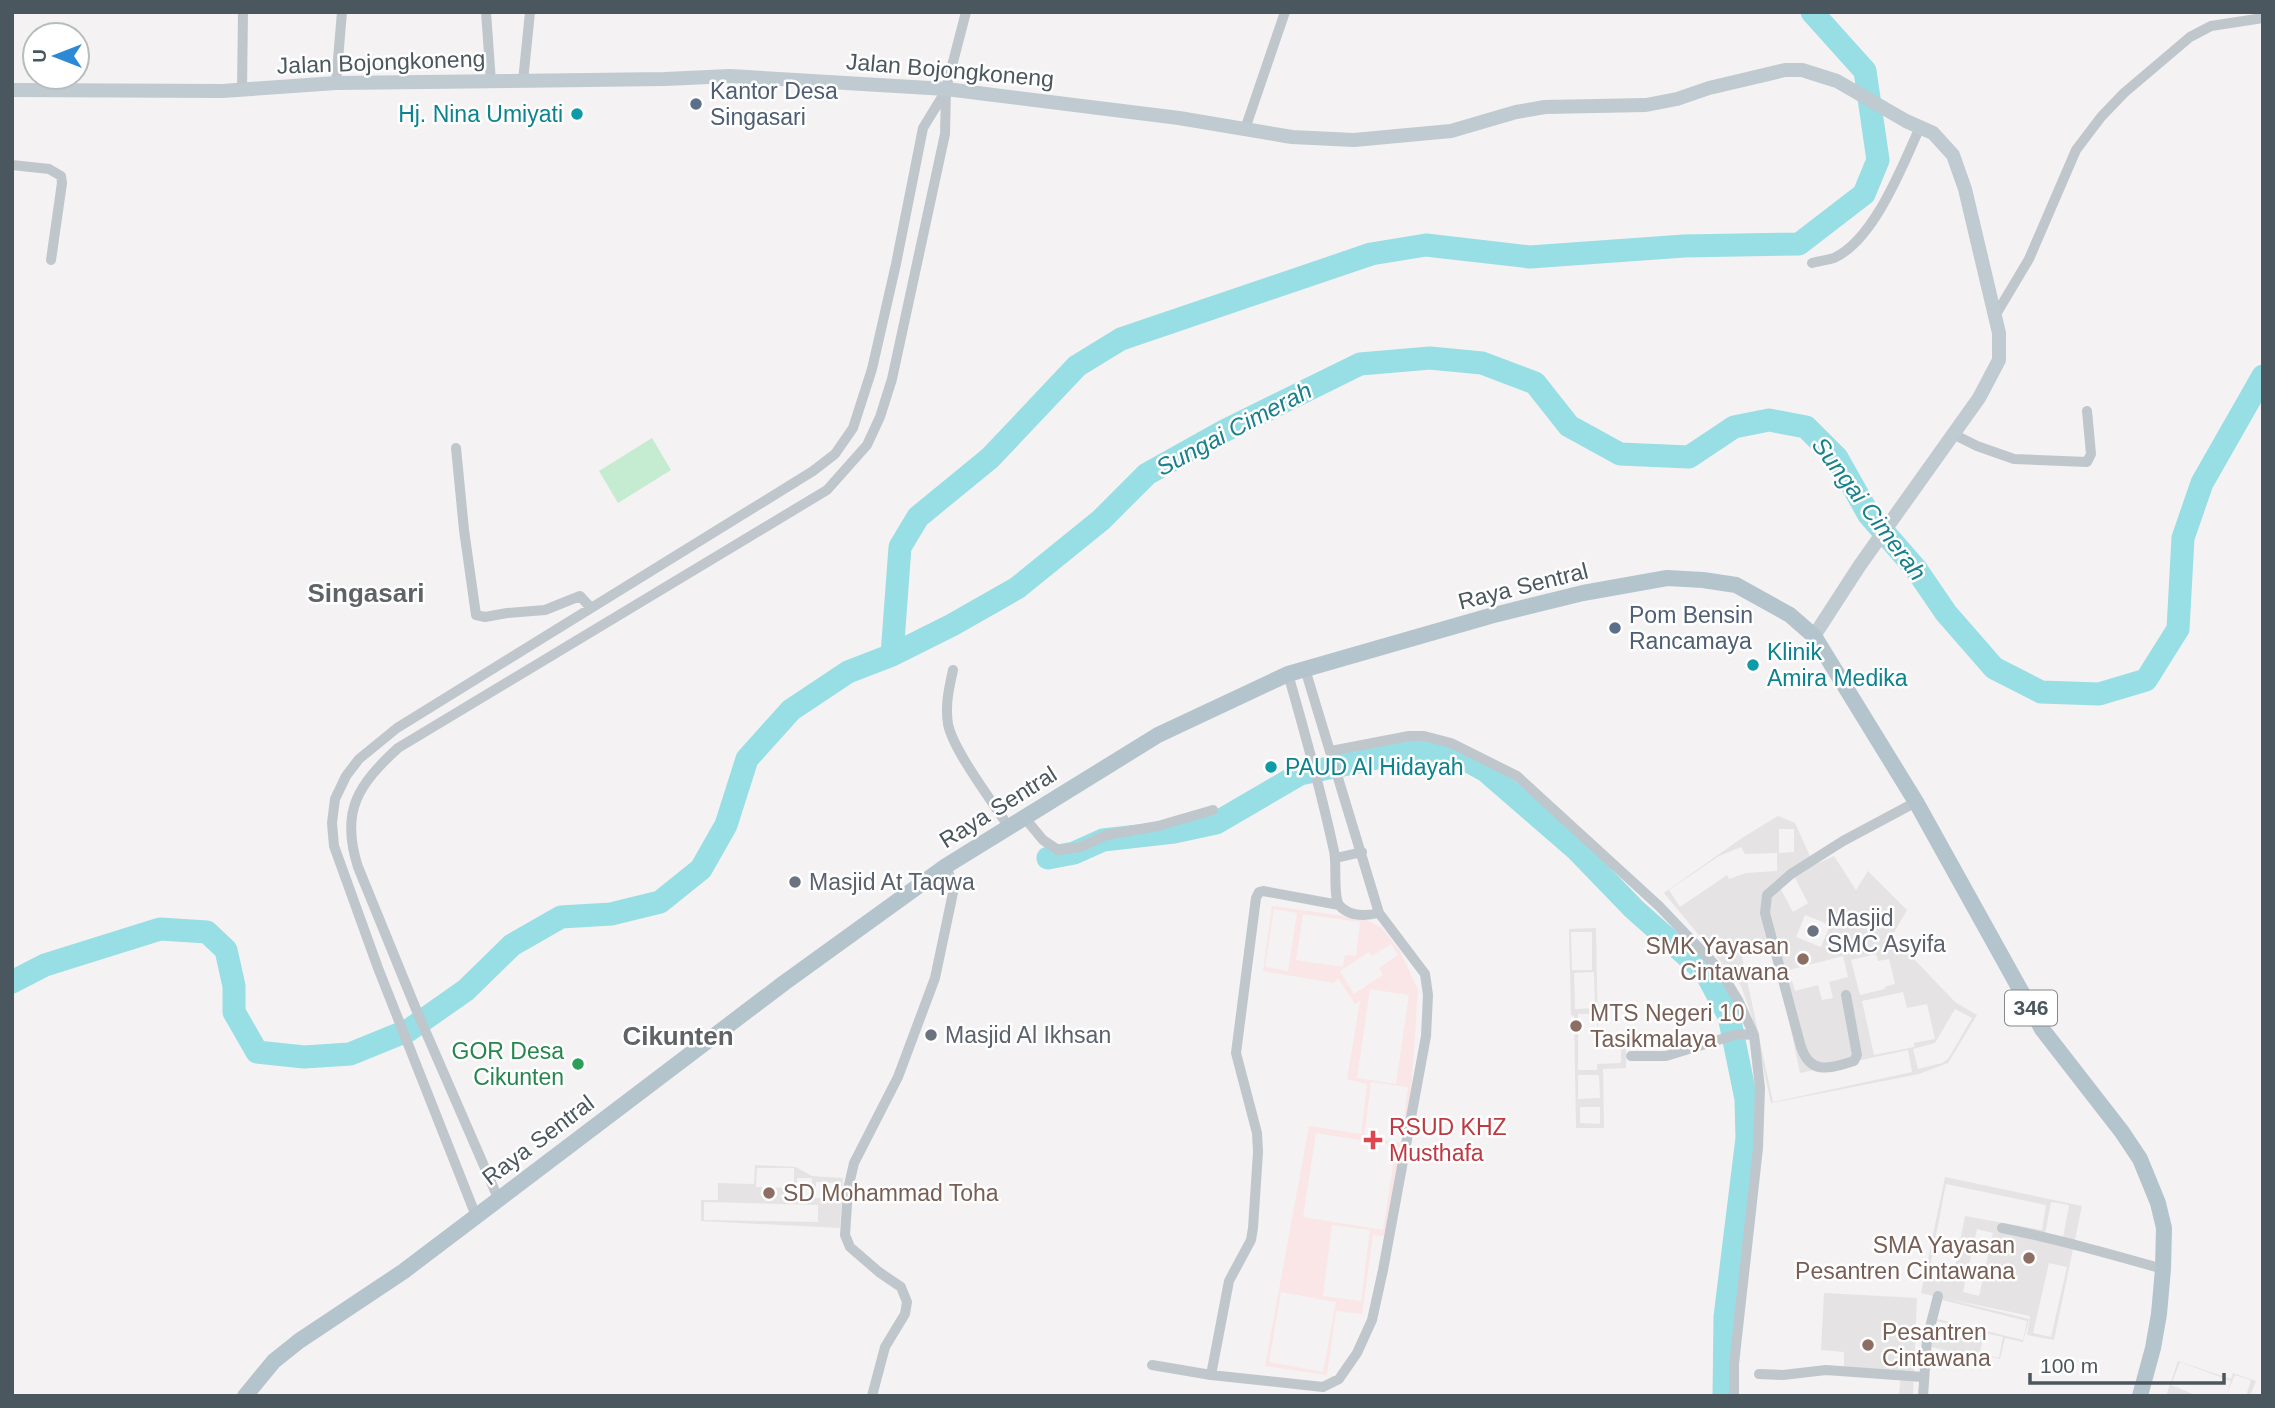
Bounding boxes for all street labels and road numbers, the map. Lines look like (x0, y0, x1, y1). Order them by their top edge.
street label: Jalan Bojongkoneng (276, 45, 486, 79)
street label: Jalan Bojongkoneng (845, 48, 1055, 92)
street label: Raya Sentral (1455, 557, 1591, 615)
street label: Raya Sentral (935, 761, 1061, 853)
road number: 346 (2005, 990, 2057, 1026)
street label: Raya Sentral (477, 1090, 599, 1190)

